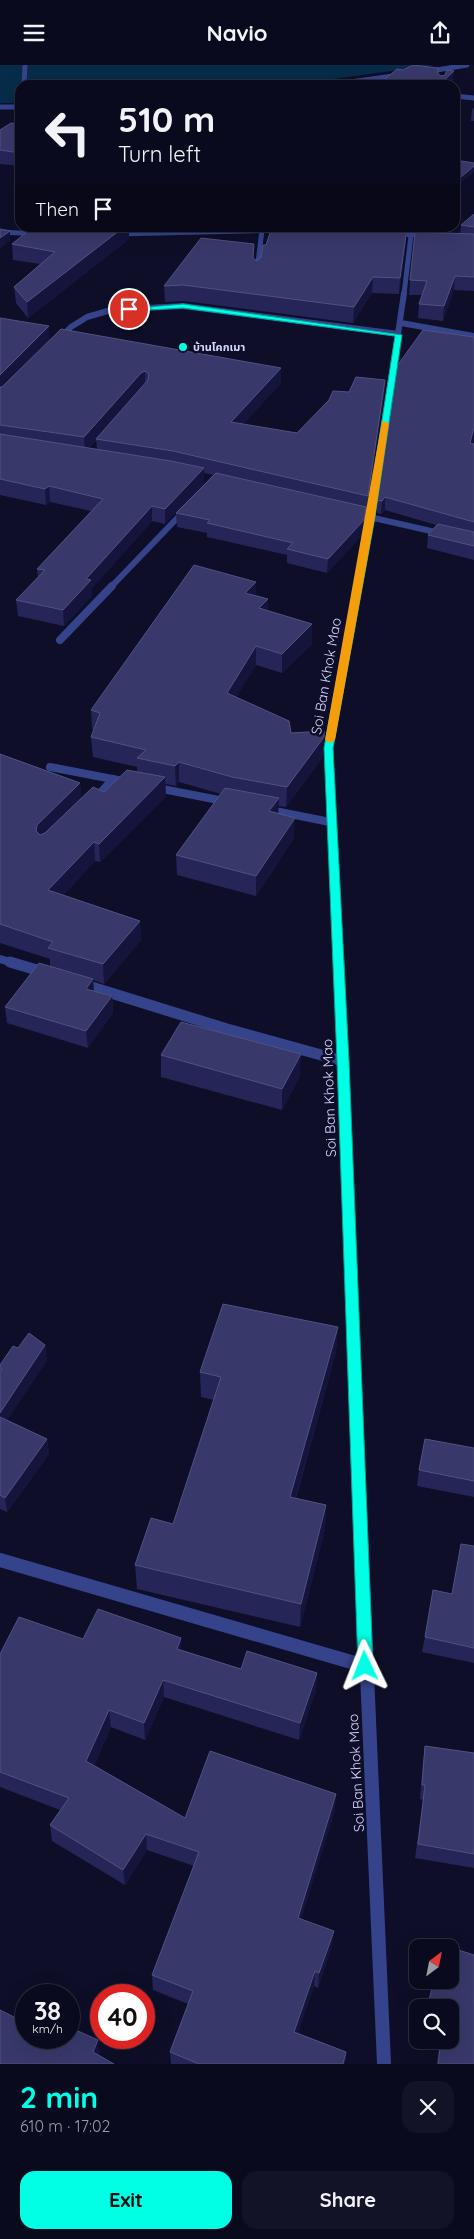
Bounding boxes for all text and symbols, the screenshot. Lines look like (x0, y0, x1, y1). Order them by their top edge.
icon: menu (20, 19, 48, 47)
text: Navio (206, 19, 268, 47)
icon: share (426, 19, 454, 47)
text: 510 m (118, 97, 215, 141)
icon: left (35, 100, 100, 165)
text: Turn left (118, 140, 201, 168)
icon: arrive (89, 195, 117, 223)
text: Then (35, 197, 79, 221)
pin (108, 288, 150, 330)
icon: arrive (115, 295, 143, 323)
place label: บ้านโคกเมา (193, 340, 245, 354)
marker: บ้านโคกเมา (177, 341, 189, 353)
street label: Soi Ban Khok Mao (307, 616, 345, 736)
street label: Soi Ban Khok Mao (318, 1039, 340, 1157)
position arrow (338, 1639, 390, 1691)
street label: Soi Ban Khok Mao (344, 1713, 368, 1833)
north arrow (409, 1939, 459, 1989)
map controls (409, 1939, 459, 2049)
speed limit sign: 40 (90, 1984, 155, 2049)
text: 38 (34, 1995, 61, 2026)
button: search (409, 1999, 459, 2049)
text: km/h (32, 2021, 63, 2036)
text: 2 min (20, 2078, 98, 2116)
button: close (402, 2081, 454, 2133)
text: 610 m · 17:02 (20, 2116, 110, 2136)
button: Exit (20, 2171, 232, 2229)
button: Share (242, 2171, 454, 2229)

